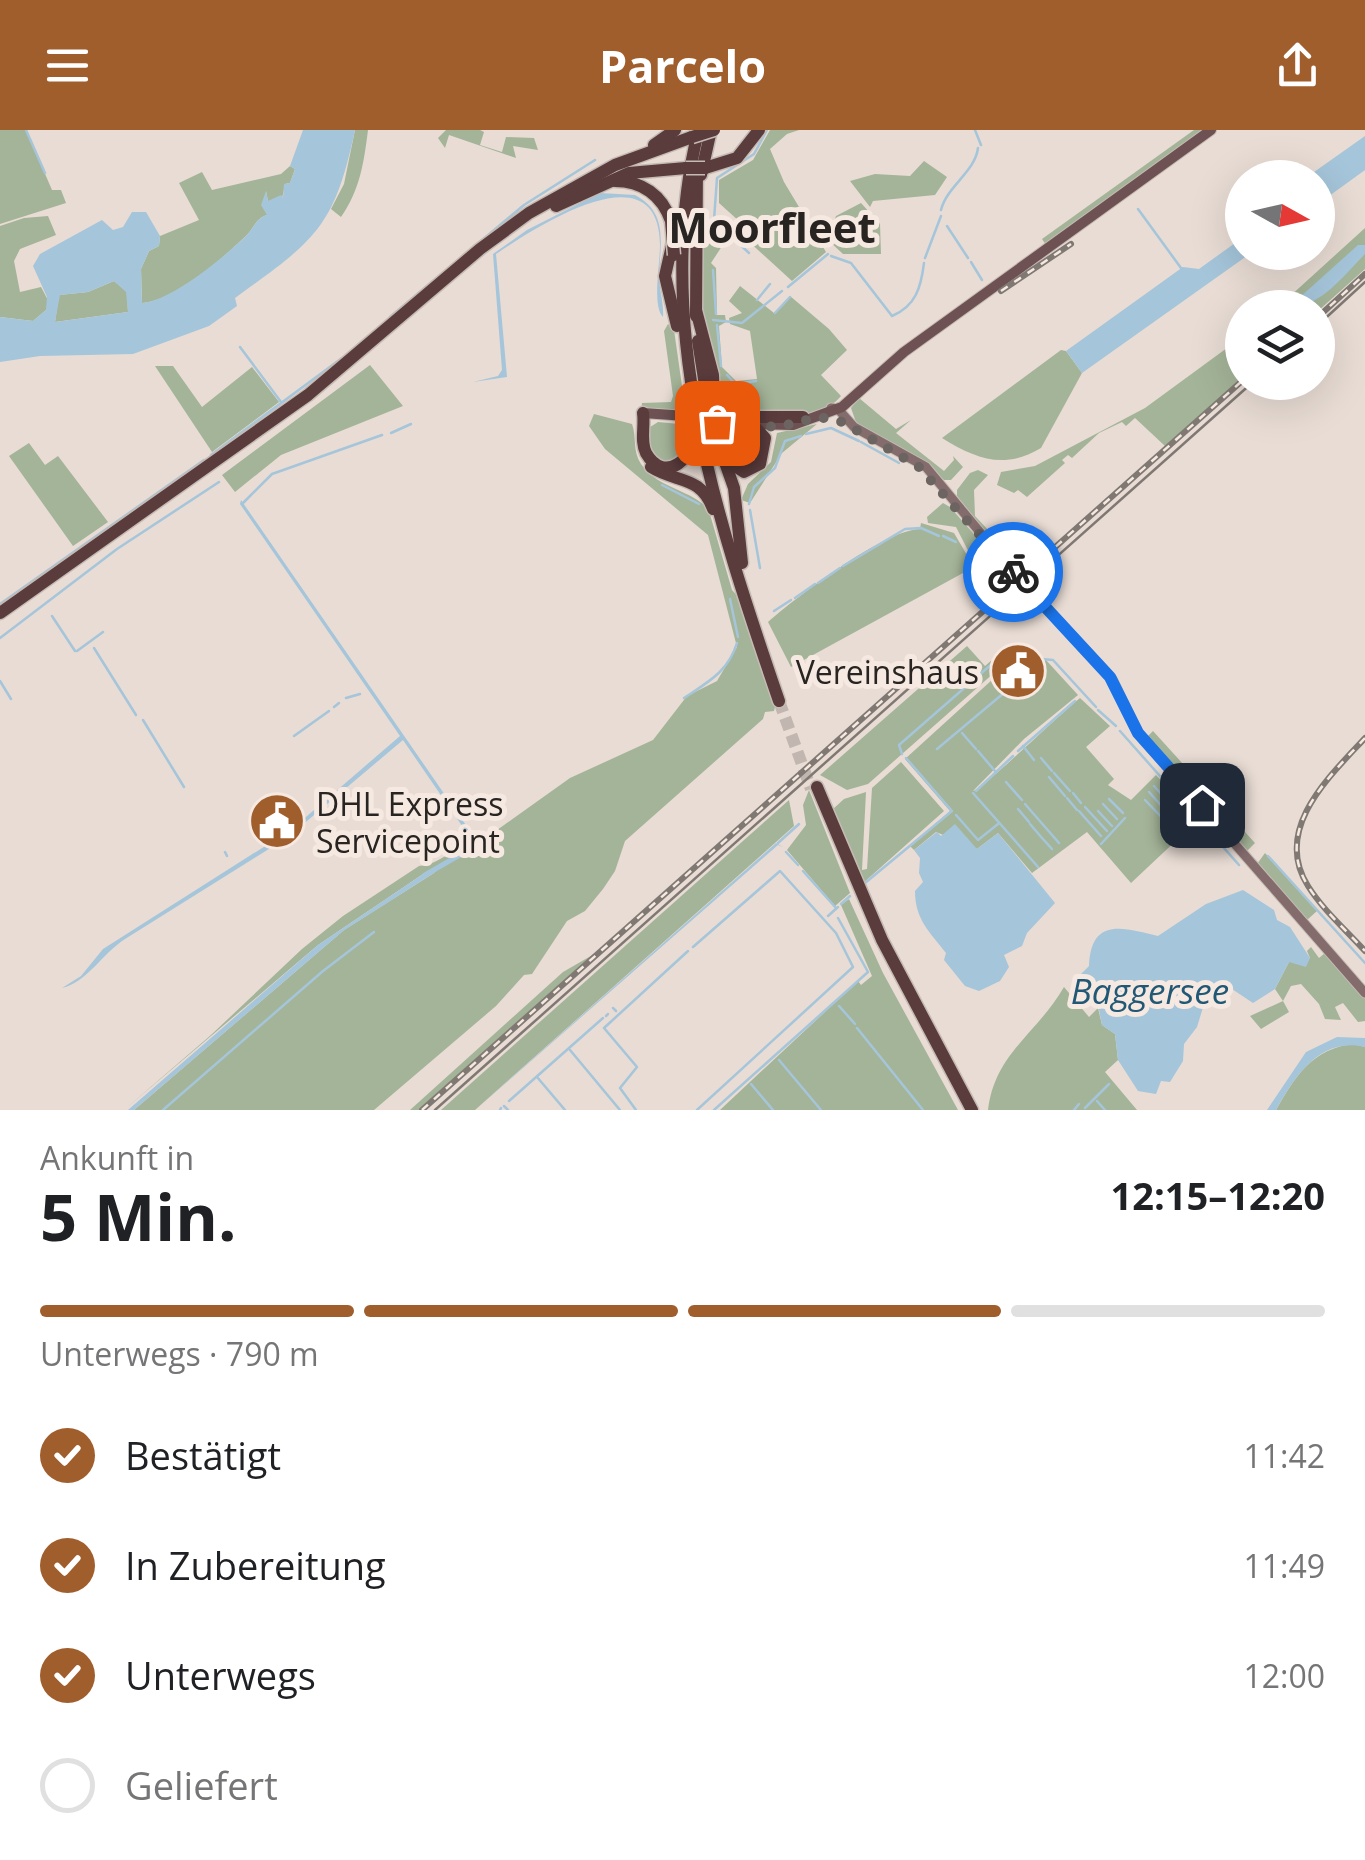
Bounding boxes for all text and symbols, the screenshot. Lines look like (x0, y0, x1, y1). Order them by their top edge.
text: Parcelo (599, 35, 766, 96)
icon: menu (40, 38, 95, 93)
icon: share (1270, 38, 1325, 93)
north arrow (1225, 160, 1335, 270)
map controls (1225, 160, 1335, 400)
district label: Moorfleet (668, 198, 876, 255)
button: layers (1225, 290, 1335, 400)
pin (675, 381, 760, 466)
icon: bag (690, 396, 745, 451)
courier (963, 522, 1063, 622)
icon: bike (986, 545, 1041, 600)
public building icon: Vereinshaus (988, 641, 1048, 701)
place label: Vereinshaus (796, 650, 979, 693)
pin (1160, 763, 1245, 848)
icon: home (1175, 778, 1230, 833)
place label: DHL Express Servicepoint (316, 782, 503, 862)
public building icon: DHL Express Servicepoint (247, 791, 307, 851)
water label: Baggersee (1071, 967, 1229, 1014)
text: Ankunft in (40, 1136, 194, 1179)
text: 12:15–12:20 (1111, 1169, 1325, 1221)
text: 5 Min. (40, 1172, 236, 1260)
text: Unterwegs · 790 m (40, 1332, 319, 1375)
icon: check (40, 1428, 95, 1483)
text: Bestätigt (125, 1429, 281, 1481)
text: 11:42 (1243, 1434, 1325, 1477)
icon: check (40, 1538, 95, 1593)
text: In Zubereitung (125, 1539, 386, 1591)
text: 11:49 (1243, 1544, 1325, 1587)
icon: check (40, 1648, 95, 1703)
text: Unterwegs (125, 1649, 316, 1701)
text: 12:00 (1243, 1654, 1325, 1697)
text: Geliefert (125, 1759, 278, 1811)

